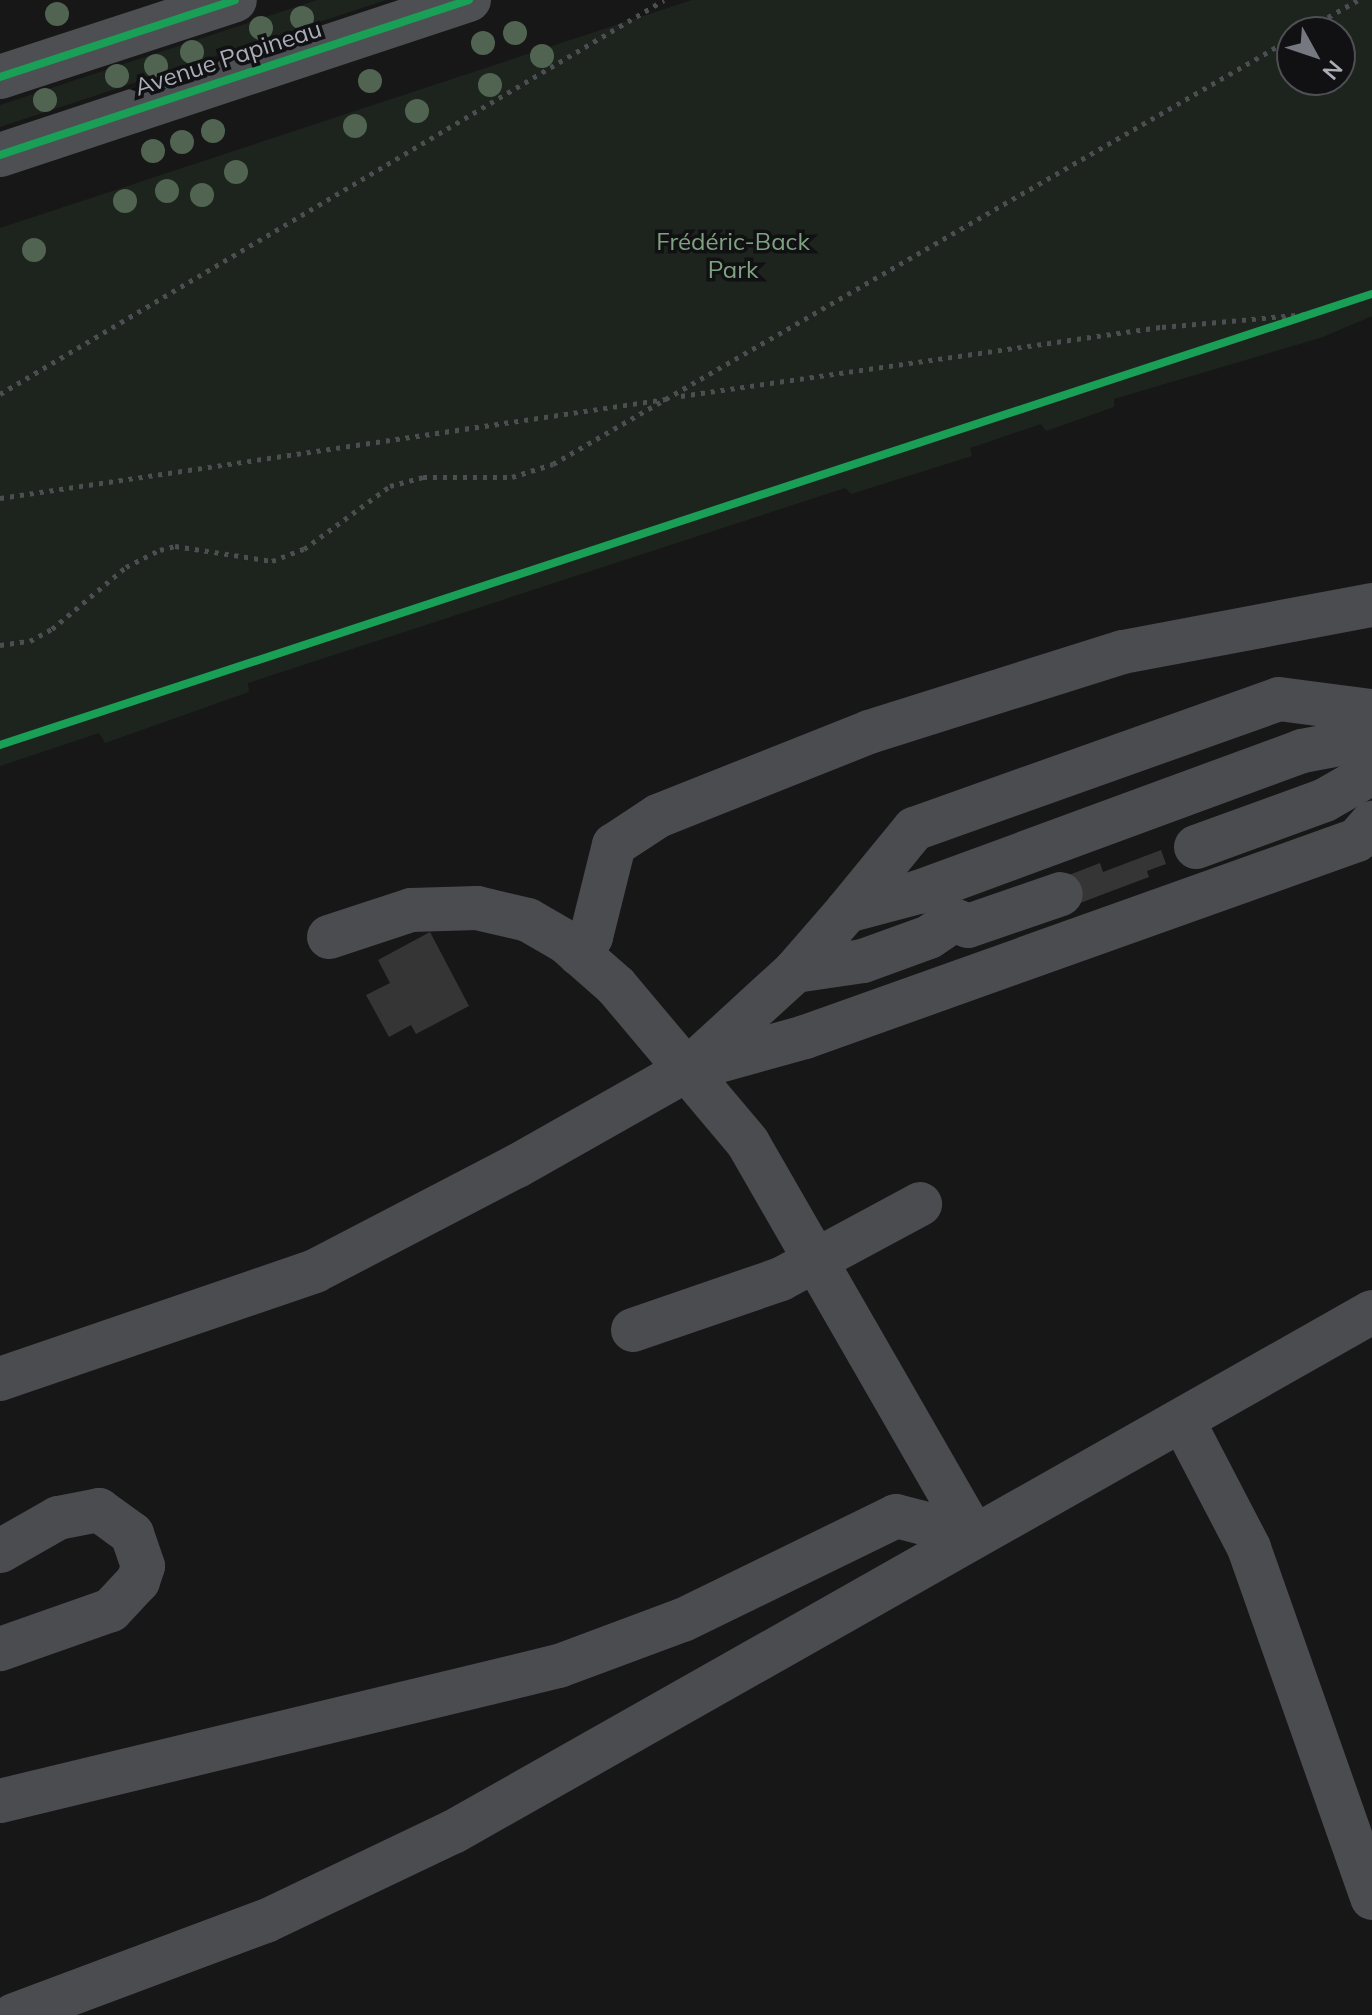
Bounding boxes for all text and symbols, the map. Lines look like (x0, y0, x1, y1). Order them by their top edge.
street label: Avenue Papineau (131, 14, 325, 102)
north arrow (1276, 16, 1356, 96)
text: N (1317, 55, 1349, 86)
park label: Frédéric-Back Park (656, 228, 810, 284)

